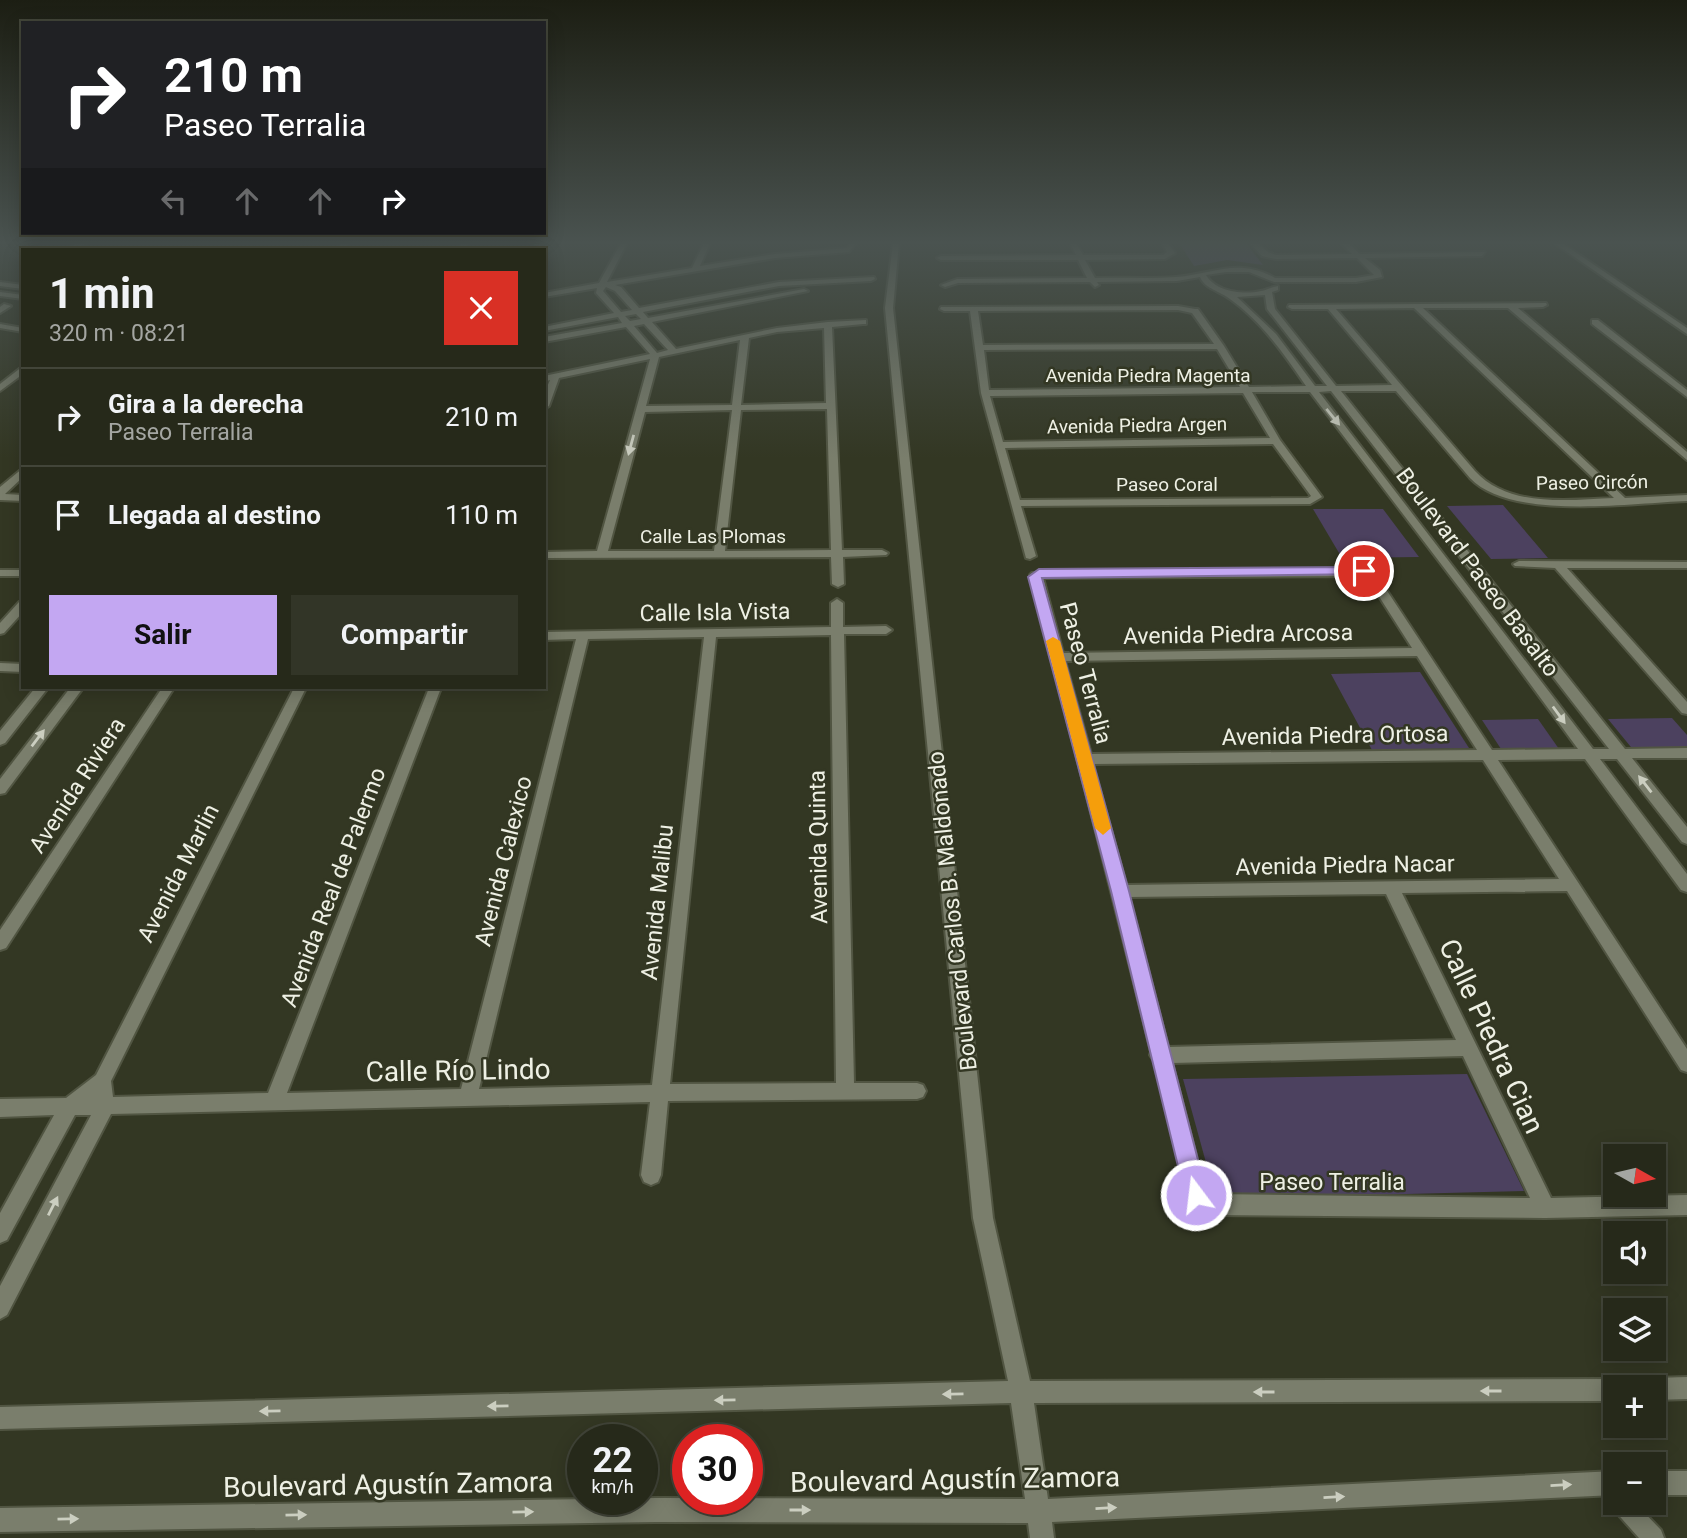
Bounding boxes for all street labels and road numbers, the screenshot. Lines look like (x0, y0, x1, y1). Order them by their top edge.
street label: Avenida Piedra Magenta (1045, 364, 1251, 387)
street label: Avenida Piedra Argen (1047, 412, 1227, 439)
street label: Boulevard Paseo Basalto (1390, 463, 1565, 682)
street label: Paseo Circón (1536, 470, 1648, 495)
street label: Paseo Coral (1116, 473, 1218, 496)
street label: Calle Las Plomas (640, 525, 786, 548)
street label: Calle Isla Vista (639, 598, 791, 627)
street label: Paseo Terralia (1054, 599, 1117, 747)
street label: Avenida Piedra Arcosa (1123, 619, 1353, 650)
street label: Avenida Riviera (24, 713, 131, 858)
street label: Avenida Piedra Ortosa (1221, 720, 1449, 751)
street label: Boulevard Carlos B. Maldonado (922, 750, 983, 1072)
street label: Avenida Real de Palermo (275, 764, 392, 1011)
street label: Avenida Quinta (804, 770, 833, 924)
street label: Avenida Calexico (469, 773, 538, 949)
street label: Avenida Marlin (132, 800, 225, 947)
street label: Avenida Malibu (636, 823, 679, 981)
street label: Avenida Piedra Nacar (1235, 850, 1455, 881)
street label: Calle Piedra Cian (1432, 934, 1551, 1139)
street label: Calle Río Lindo (365, 1052, 551, 1089)
street label: Paseo Terralia (1259, 1169, 1405, 1196)
street label: Boulevard Agustín Zamora (790, 1460, 1120, 1499)
street label: Boulevard Agustín Zamora (223, 1465, 553, 1504)

